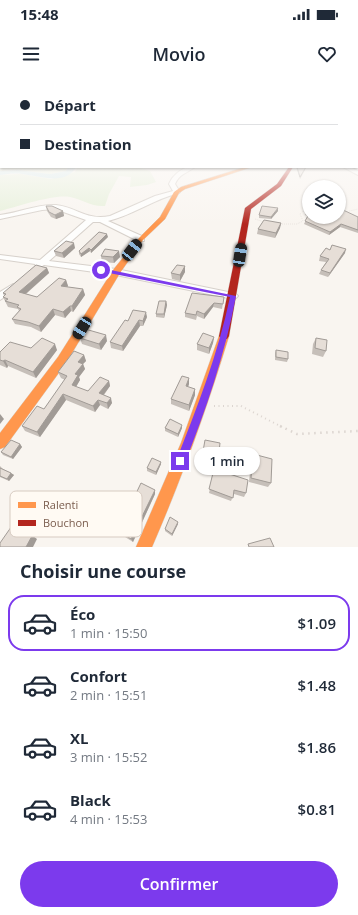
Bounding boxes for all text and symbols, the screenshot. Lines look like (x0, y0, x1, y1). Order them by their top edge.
text: 15:48 (20, 4, 59, 24)
text: Movio (152, 42, 206, 66)
icon: menu (20, 43, 42, 65)
icon: heart (316, 43, 338, 65)
text: Départ (44, 95, 96, 115)
text: Destination (44, 134, 132, 154)
map controls (302, 180, 346, 224)
button: layers (302, 180, 346, 224)
car (120, 237, 144, 263)
car (232, 242, 248, 268)
route start (92, 261, 110, 279)
car (71, 315, 93, 341)
callout: 1 min (194, 447, 260, 475)
route end (171, 452, 189, 470)
text: 1 min (209, 452, 245, 470)
legend (10, 491, 142, 537)
text: Ralenti (43, 497, 78, 512)
text: Bouchon (43, 515, 89, 530)
text: Choisir une course (20, 559, 186, 583)
text: Éco (70, 604, 95, 624)
icon: car (22, 605, 58, 641)
text: $1.09 (298, 613, 336, 633)
text: 1 min · 15:50 (70, 624, 147, 642)
text: Confort (70, 666, 127, 686)
icon: car (22, 667, 58, 703)
text: $1.48 (298, 675, 336, 695)
text: 2 min · 15:51 (70, 686, 147, 704)
text: XL (70, 728, 88, 748)
icon: car (22, 729, 58, 765)
text: $1.86 (298, 737, 336, 757)
text: 3 min · 15:52 (70, 748, 147, 766)
text: Black (70, 790, 111, 810)
icon: car (22, 791, 58, 827)
text: $0.81 (298, 799, 336, 819)
text: 4 min · 15:53 (70, 810, 147, 828)
button: Confirmer (20, 861, 338, 907)

